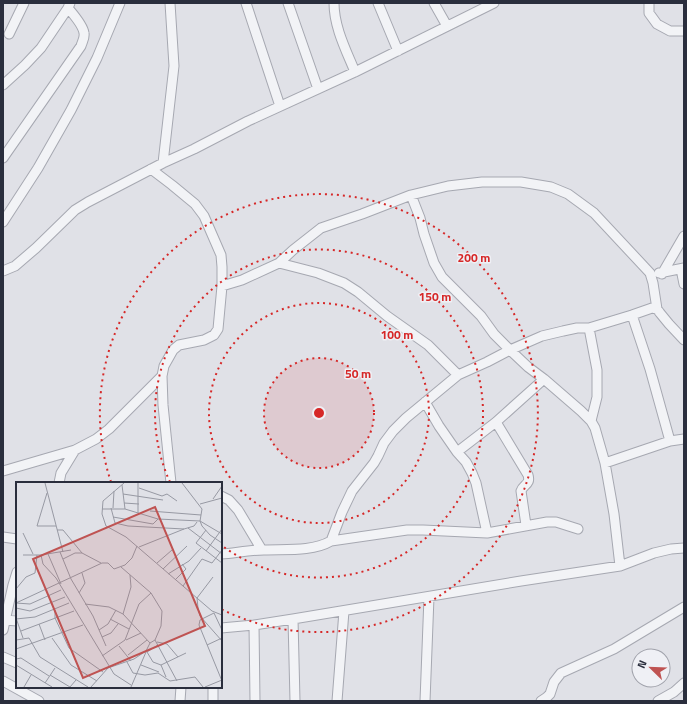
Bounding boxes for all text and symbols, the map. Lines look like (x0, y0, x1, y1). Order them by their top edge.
text: 200 m (458, 248, 490, 267)
text: 150 m (419, 287, 451, 306)
text: 100 m (381, 325, 413, 344)
text: 50 m (345, 364, 371, 383)
centre of rings (312, 406, 326, 420)
inset map (16, 482, 222, 688)
north arrow (631, 648, 671, 688)
text: N (633, 657, 651, 671)

